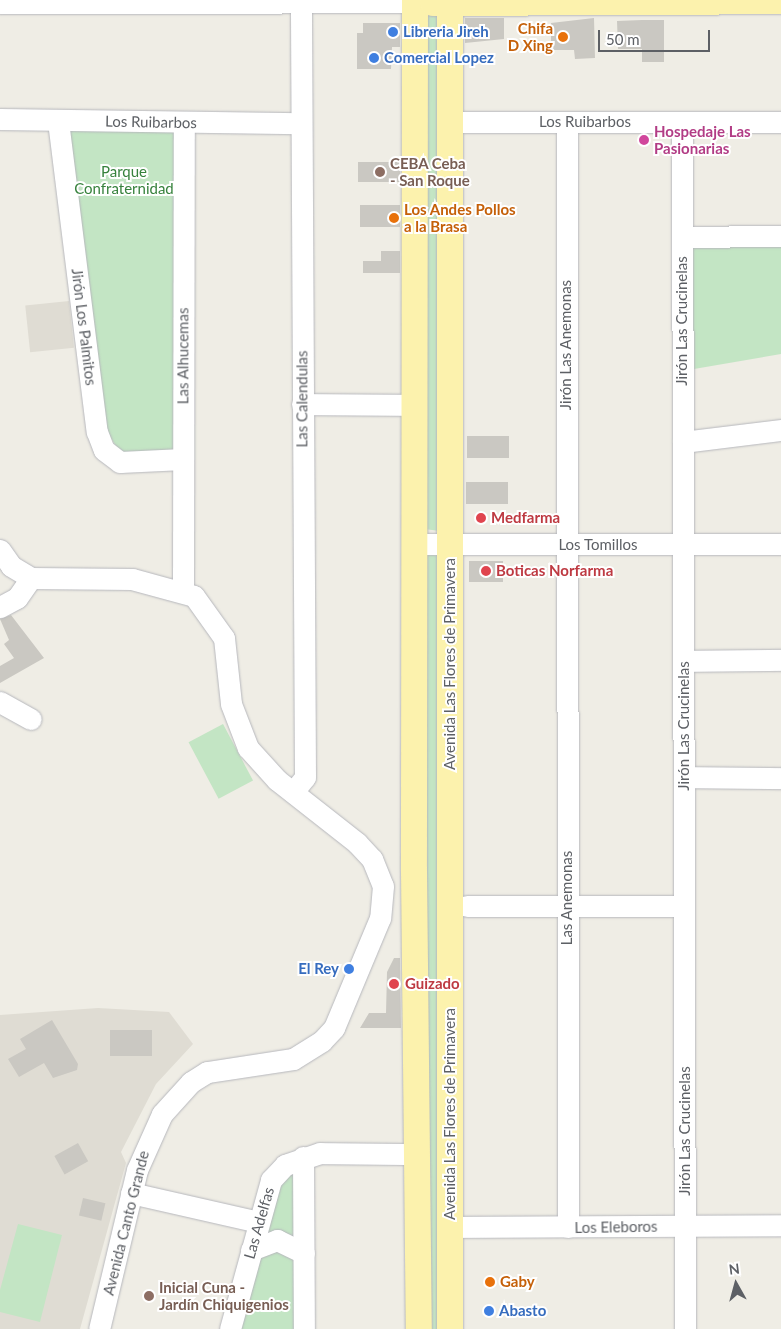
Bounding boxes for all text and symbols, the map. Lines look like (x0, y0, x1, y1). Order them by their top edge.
place label: Chifa D Xing (508, 19, 553, 54)
scale bar (601, 20, 714, 52)
place label: Libreria Jireh (403, 23, 489, 41)
marker: Libreria Jireh (387, 26, 399, 38)
text: 50 m (606, 30, 640, 48)
marker: Chifa D Xing (557, 31, 569, 43)
place label: Comercial Lopez (384, 49, 494, 67)
marker: Comercial Lopez (368, 52, 380, 64)
street label: Los Ruibarbos (105, 112, 197, 132)
street label: Los Ruibarbos (539, 113, 631, 131)
place label: Hospedaje Las Pasionarias (654, 122, 751, 157)
marker: Hospedaje Las Pasionarias (638, 134, 650, 146)
place label: CEBA Ceba - San Roque (390, 154, 470, 189)
park label: Parque Confraternidad (74, 162, 174, 197)
marker: CEBA Ceba - San Roque (374, 166, 386, 178)
place label: Los Andes Pollos a la Brasa (404, 200, 516, 235)
marker: Los Andes Pollos a la Brasa (388, 212, 400, 224)
street label: Jirón Las Crucinelas (673, 256, 691, 386)
street label: Jirón Los Palmitos (68, 267, 100, 387)
street label: Jirón Las Anemonas (557, 280, 575, 410)
street label: Las Alhucemas (174, 307, 192, 405)
street label: Las Calendulas (293, 350, 311, 448)
place label: Medfarma (491, 509, 560, 527)
marker: Medfarma (475, 512, 487, 524)
street label: Los Tomillos (558, 536, 638, 554)
street label: Avenida Las Flores de Primavera (441, 558, 459, 770)
place label: Boticas Norfarma (496, 562, 613, 580)
marker: Boticas Norfarma (480, 565, 492, 577)
street label: Jirón Las Crucinelas (675, 661, 693, 791)
street label: Las Anemonas (558, 850, 576, 946)
place label: El Rey (298, 960, 339, 978)
marker: El Rey (343, 963, 355, 975)
place label: Guizado (405, 975, 460, 993)
marker: Guizado (387, 977, 401, 991)
street label: Avenida Las Flores de Primavera (441, 1008, 459, 1220)
street label: Jirón Las Crucinelas (676, 1066, 694, 1196)
street label: Avenida Canto Grande (99, 1149, 153, 1297)
street label: Las Adelfas (240, 1185, 278, 1261)
street label: Los Eleboros (574, 1217, 658, 1237)
north arrow (711, 1259, 761, 1309)
text: N (728, 1260, 740, 1278)
place label: Gaby (500, 1273, 535, 1291)
marker: Gaby (484, 1276, 496, 1288)
place label: Inicial Cuna - Jardín Chiquigenios (159, 1278, 289, 1313)
marker: Inicial Cuna - Jardín Chiquigenios (143, 1290, 155, 1302)
place label: Abasto (499, 1302, 546, 1320)
marker: Abasto (483, 1305, 495, 1317)

